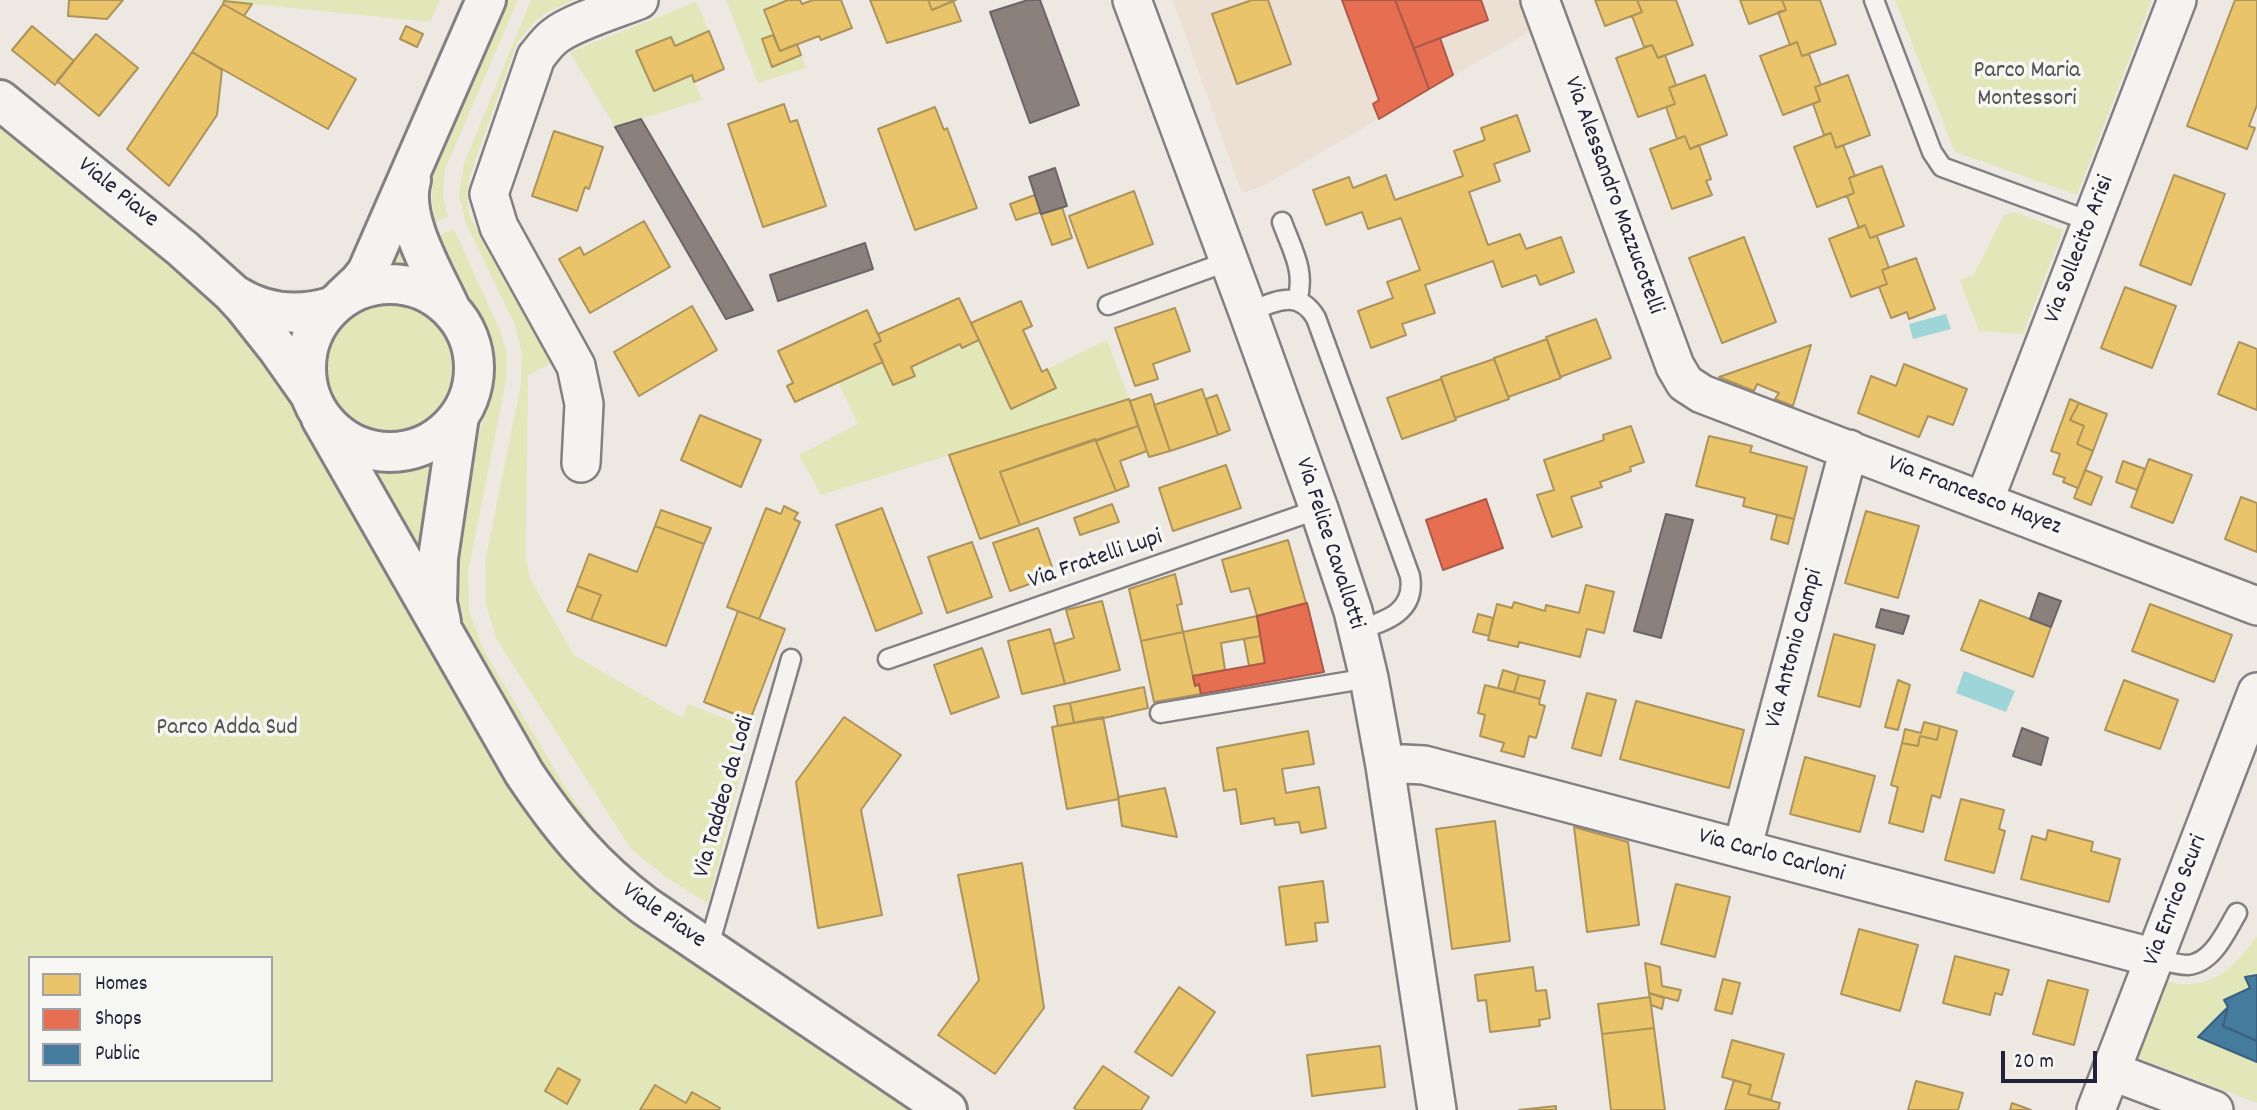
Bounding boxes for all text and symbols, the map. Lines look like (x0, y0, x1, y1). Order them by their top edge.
park label: Parco Maria Montessori (1974, 59, 2080, 115)
street label: Via Alessandro Mazzucotelli (1556, 73, 1668, 319)
street label: Viale Piave (71, 153, 163, 235)
street label: Via Sollecito Arisi (2040, 172, 2122, 328)
street label: Via Francesco Hayez (1883, 451, 2065, 543)
street label: Via Felice Cavallotti (1287, 455, 1369, 633)
street label: Via Fratelli Lupi (1025, 525, 1167, 597)
street label: Via Antonio Campi (1761, 566, 1831, 732)
street label: Via Taddeo da Lodi (689, 713, 763, 881)
park label: Parco Adda Sud (156, 716, 298, 744)
street label: Via Carlo Carloni (1695, 824, 1847, 890)
street label: Via Enrico Scuri (2139, 832, 2215, 970)
street label: Viale Piave (615, 878, 711, 956)
legend (28, 956, 273, 1082)
text: Homes (95, 970, 148, 1000)
text: Shops (95, 1005, 142, 1035)
scale bar (2005, 1036, 2101, 1080)
text: Public (95, 1040, 140, 1070)
text: 20 m (2014, 1048, 2054, 1078)

